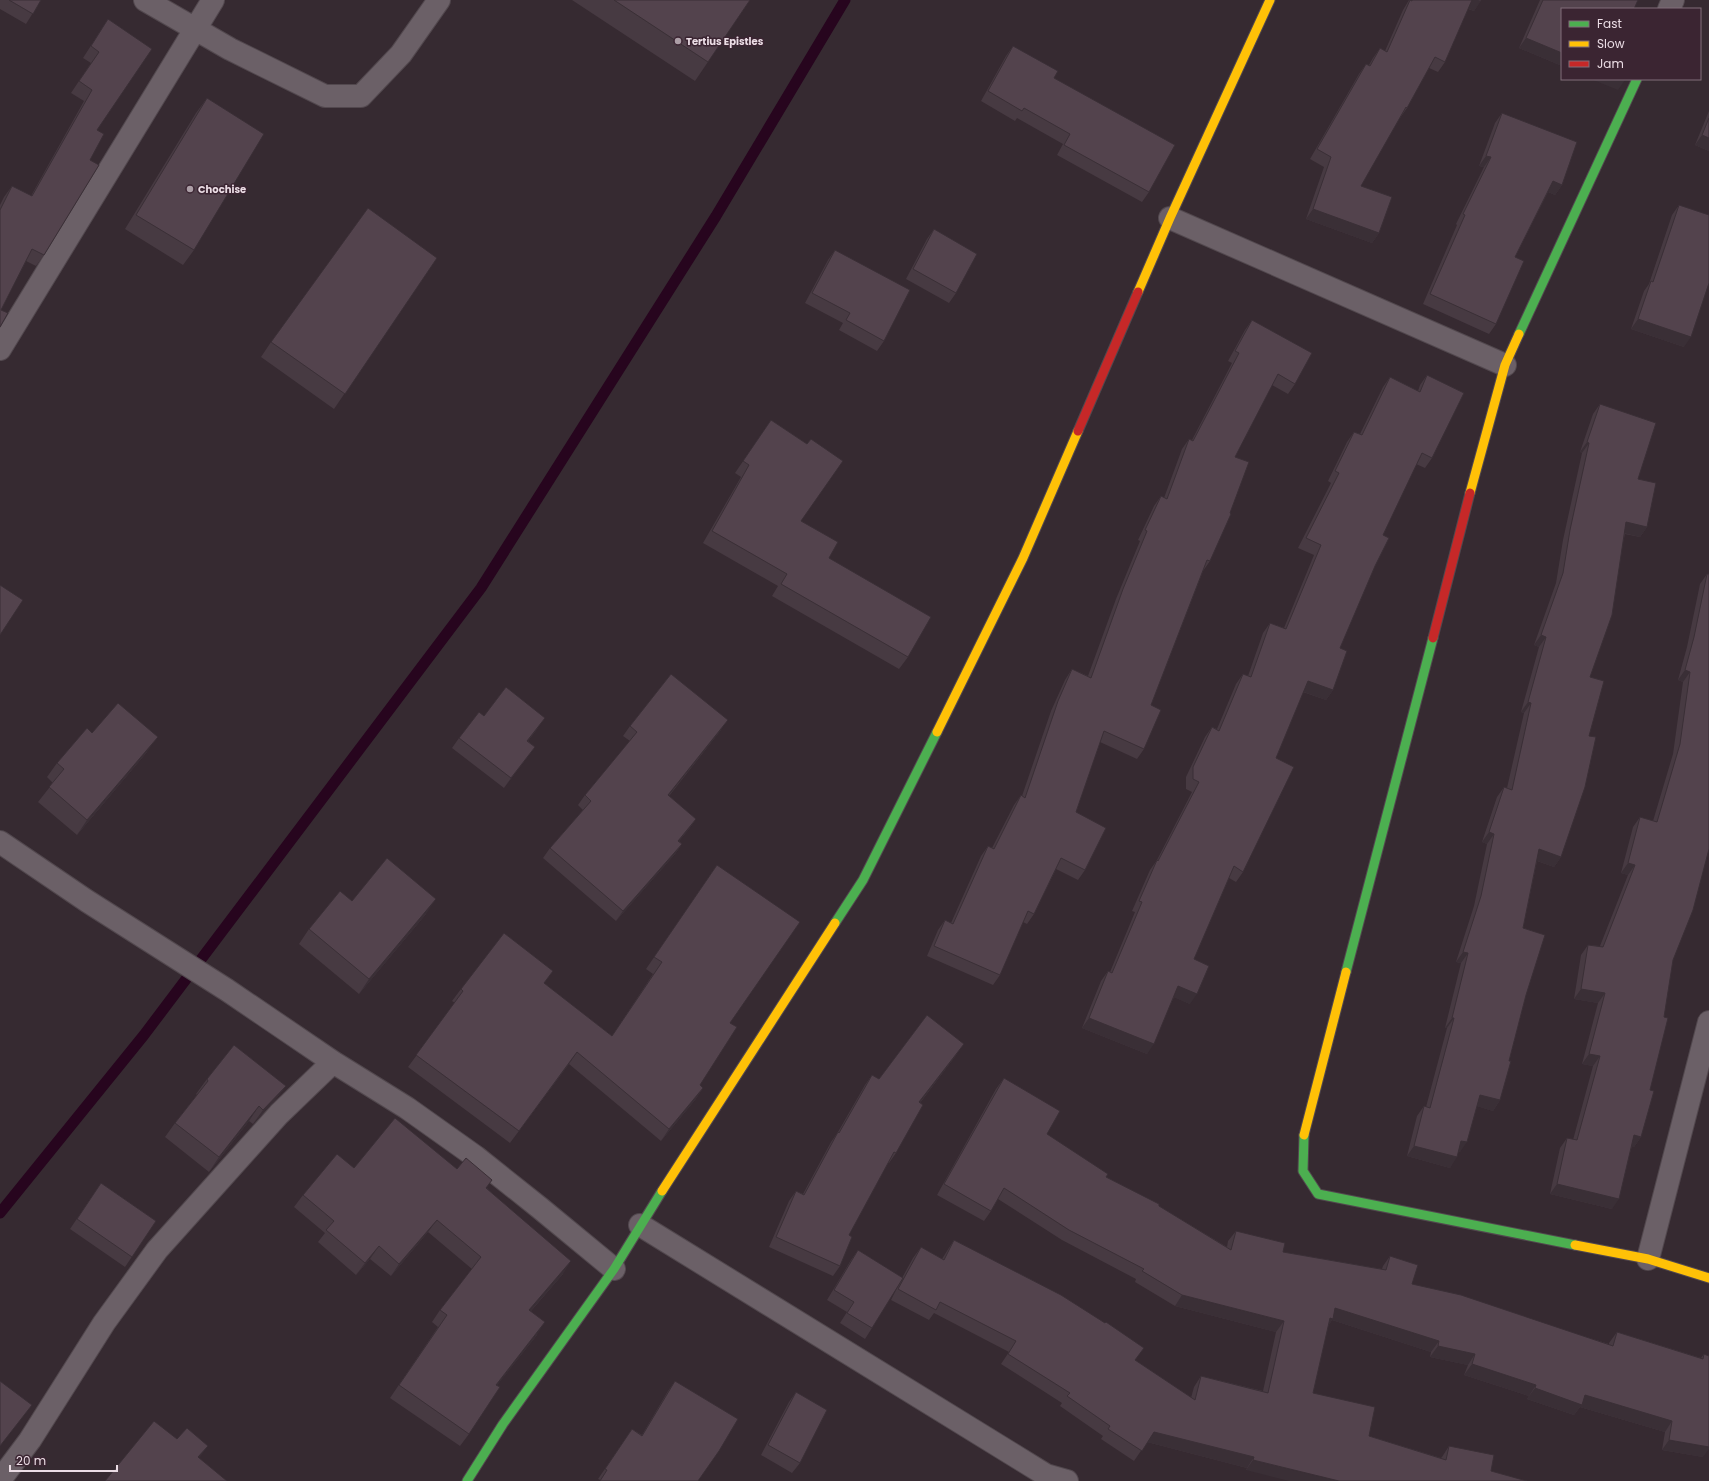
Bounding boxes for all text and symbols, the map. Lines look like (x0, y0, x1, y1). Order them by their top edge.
legend (1561, 8, 1701, 80)
text: Fast (1597, 15, 1622, 32)
place label: Tertius Epistles (686, 34, 764, 49)
text: Slow (1597, 35, 1625, 52)
marker: Tertius Epistles (673, 36, 683, 46)
text: Jam (1597, 55, 1624, 72)
place label: Chochise (198, 182, 246, 197)
marker: Chochise (185, 184, 195, 194)
scale bar (10, 1447, 117, 1473)
text: 20 m (16, 1452, 46, 1469)

